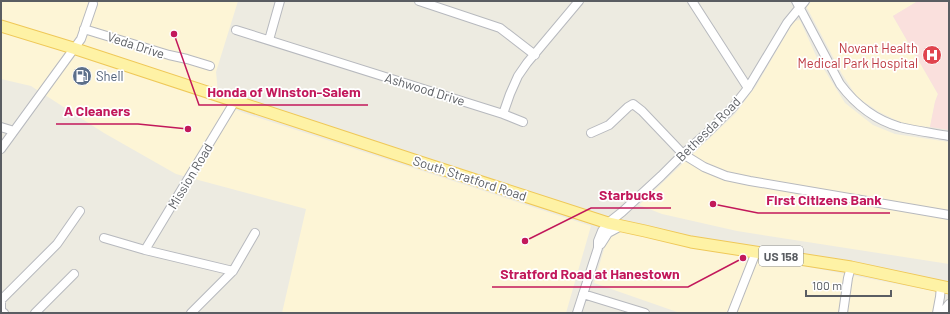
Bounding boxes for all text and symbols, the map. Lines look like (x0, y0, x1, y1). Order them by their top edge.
street label: Veda Drive (105, 28, 167, 62)
place label: Novant Health Medical Park Hospital (798, 40, 918, 71)
hospital icon: Novant Health Medical Park Hospital (921, 44, 943, 66)
fuel station icon: Shell (71, 65, 93, 87)
place label: Shell (96, 68, 123, 84)
street label: Ashwood Drive (383, 69, 467, 109)
callout: Honda of Winston-Salem (199, 79, 368, 105)
text: Honda of Winston-Salem (207, 83, 361, 100)
street label: Bethesda Road (672, 93, 744, 165)
callout: A Cleaners (56, 98, 138, 124)
text: A Cleaners (64, 102, 130, 119)
street label: Mission Road (164, 140, 216, 212)
street label: South Stratford Road (411, 152, 529, 204)
callout: Starbucks (591, 182, 671, 208)
text: Starbucks (599, 186, 663, 203)
callout: First Citizens Bank (758, 187, 890, 213)
text: First Citizens Bank (766, 191, 882, 208)
road number: US 158 (759, 246, 803, 266)
callout: Stratford Road at Hanestown (492, 261, 688, 287)
text: Stratford Road at Hanestown (500, 265, 680, 282)
scale bar (806, 272, 891, 298)
text: 100 m (812, 278, 842, 292)

